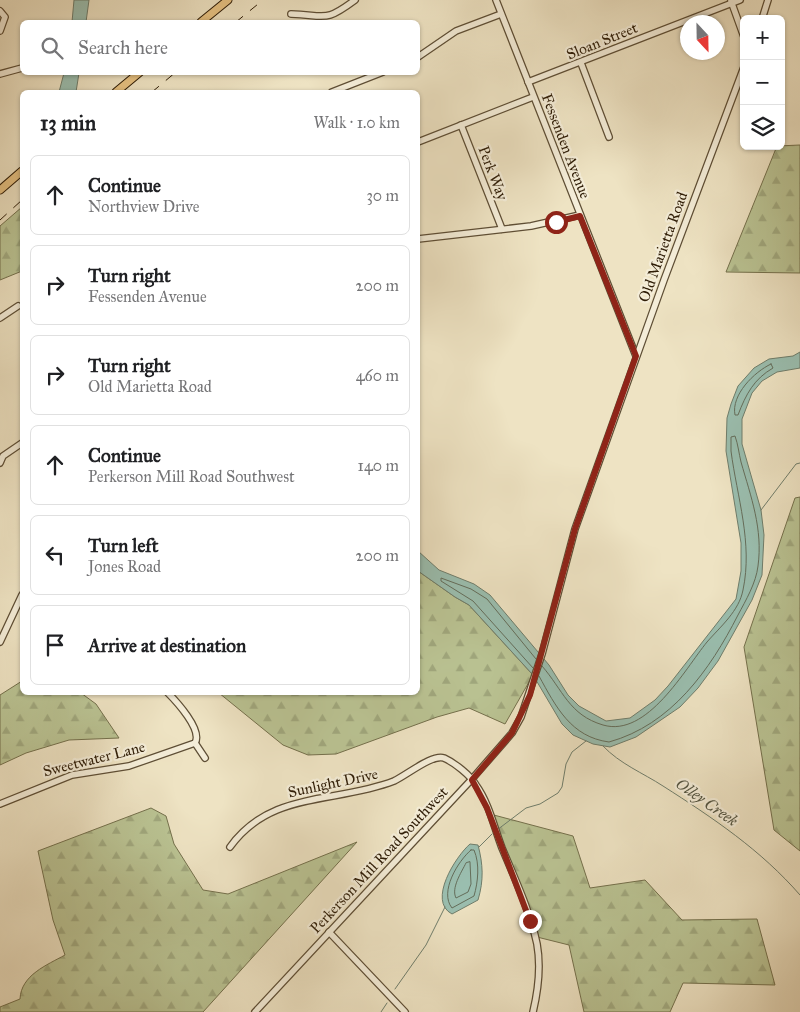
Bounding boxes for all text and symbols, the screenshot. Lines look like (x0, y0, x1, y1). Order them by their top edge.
north arrow (680, 15, 725, 60)
map controls (740, 15, 785, 150)
button: + (740, 15, 785, 60)
street label: Sloan Street (564, 18, 641, 63)
search box (20, 20, 420, 75)
icon: search (38, 34, 66, 62)
text: Search here (78, 36, 168, 59)
button: − (740, 60, 785, 105)
street label: Fessenden Avenue (538, 91, 594, 201)
button: layers (740, 105, 785, 150)
text: 13 min (40, 110, 96, 136)
text: Walk · 1.0 km (313, 113, 400, 132)
street label: Perk Way (474, 143, 512, 204)
text: Continue (88, 174, 161, 197)
icon: ahead (41, 181, 69, 209)
text: 30 m (366, 186, 399, 205)
street label: Old Marietta Road (635, 189, 691, 305)
text: Northview Drive (88, 197, 199, 216)
route start (545, 211, 568, 234)
text: Turn right (88, 264, 171, 287)
icon: right (41, 271, 69, 299)
text: 200 m (356, 276, 399, 295)
text: Fessenden Avenue (88, 287, 207, 306)
text: Turn right (88, 354, 171, 377)
icon: right (41, 361, 69, 389)
text: 460 m (356, 366, 399, 385)
text: Old Marietta Road (88, 377, 212, 396)
text: Continue (88, 444, 161, 467)
icon: ahead (41, 451, 69, 479)
text: 140 m (358, 456, 399, 475)
text: Perkerson Mill Road Southwest (88, 467, 295, 486)
text: Turn left (88, 534, 158, 557)
icon: left (41, 541, 69, 569)
text: 200 m (356, 546, 399, 565)
text: Jones Road (88, 557, 161, 576)
icon: arrive (41, 631, 69, 659)
text: Arrive at destination (88, 634, 246, 657)
street label: Sweetwater Lane (41, 738, 147, 780)
street label: Sunlight Drive (286, 765, 380, 801)
water label: Olley Creek (672, 774, 742, 830)
street label: Perkerson Mill Road Southwest (306, 782, 452, 937)
route end (519, 910, 542, 933)

